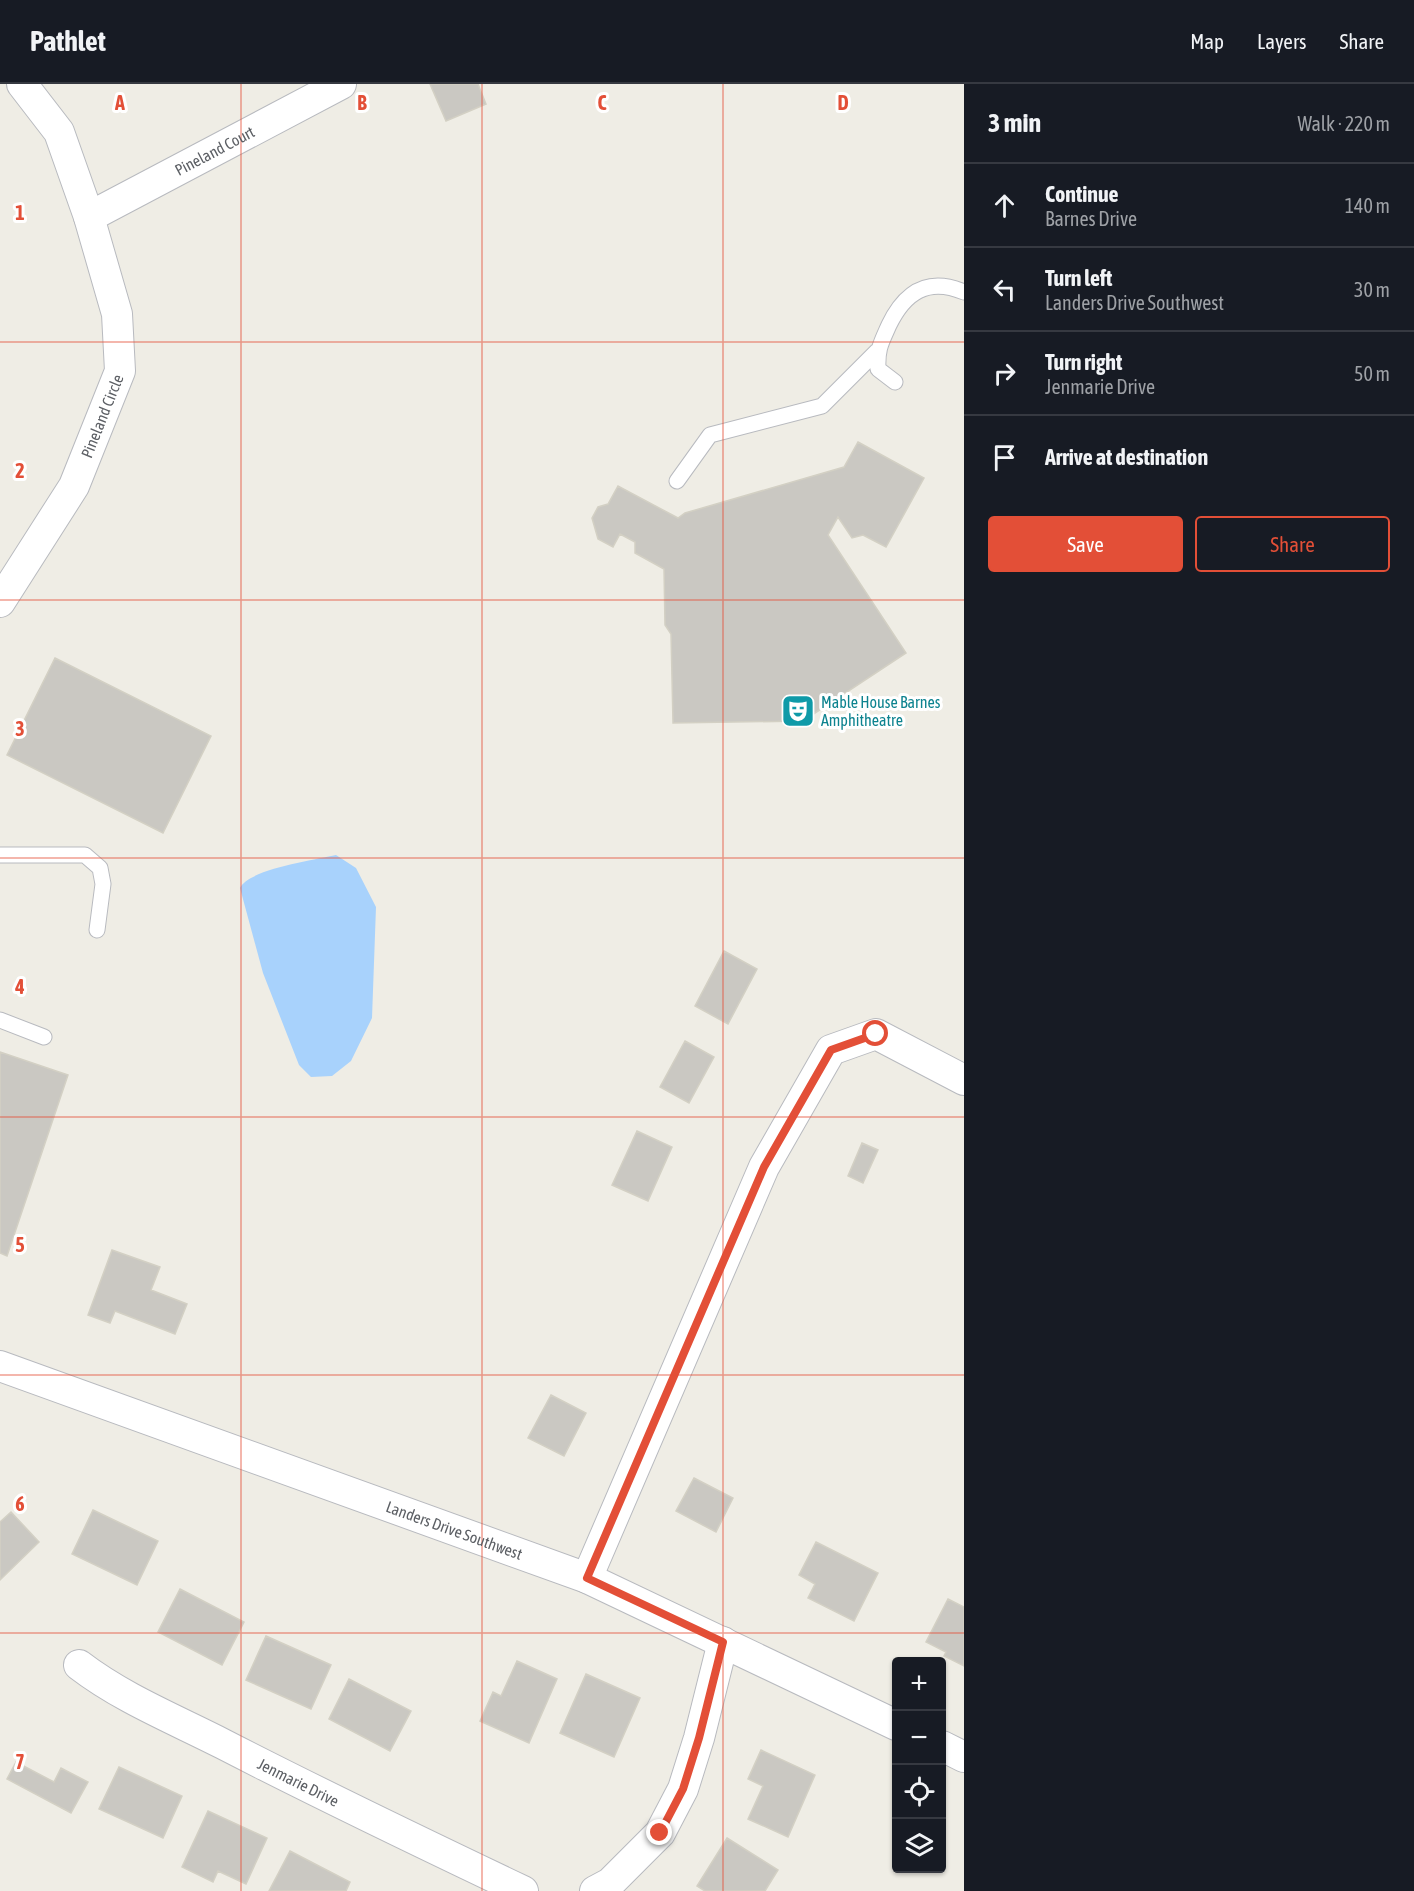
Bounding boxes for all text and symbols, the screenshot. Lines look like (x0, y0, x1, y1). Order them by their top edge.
text: Pathlet (30, 25, 106, 57)
text: Map (1190, 29, 1224, 53)
text: Layers (1257, 29, 1307, 53)
text: Share (1340, 29, 1384, 53)
text: A (114, 91, 125, 114)
text: B (357, 91, 367, 114)
text: C (598, 91, 607, 114)
text: D (837, 91, 849, 114)
text: 3 min (988, 108, 1041, 138)
text: Walk · 220 m (1298, 112, 1390, 135)
street label: Pineland Court (172, 122, 258, 179)
text: Continue (1045, 181, 1119, 207)
icon: ahead (988, 189, 1021, 222)
text: 140 m (1345, 194, 1390, 217)
text: 1 (15, 201, 25, 224)
text: Barnes Drive (1045, 207, 1137, 230)
text: Turn left (1045, 265, 1112, 291)
icon: left (988, 273, 1021, 306)
text: 30 m (1354, 278, 1390, 301)
text: Landers Drive Southwest (1045, 291, 1224, 314)
text: Turn right (1045, 349, 1122, 375)
icon: right (988, 357, 1021, 390)
text: 50 m (1354, 362, 1390, 385)
street label: Pineland Circle (77, 372, 127, 460)
text: Jenmarie Drive (1045, 375, 1155, 398)
icon: arrive (988, 441, 1021, 474)
text: Arrive at destination (1045, 444, 1208, 470)
text: 2 (15, 459, 25, 482)
button: Save (988, 516, 1183, 572)
button: Share (1195, 516, 1390, 572)
theatre icon: Mable House Barnes Amphitheatre (780, 693, 816, 729)
place label: Mable House Barnes Amphitheatre (821, 693, 941, 730)
text: 3 (15, 717, 25, 740)
text: 4 (14, 975, 25, 998)
route start (862, 1020, 888, 1046)
text: 5 (15, 1233, 25, 1256)
text: 6 (15, 1492, 25, 1515)
street label: Landers Drive Southwest (384, 1497, 525, 1563)
map controls (892, 1657, 946, 1873)
button: + (892, 1657, 946, 1711)
button: − (892, 1711, 946, 1765)
text: 7 (15, 1750, 25, 1773)
street label: Jenmarie Drive (255, 1754, 342, 1810)
button: locate (892, 1765, 946, 1819)
route end (646, 1819, 672, 1845)
button: layers (892, 1819, 946, 1873)

